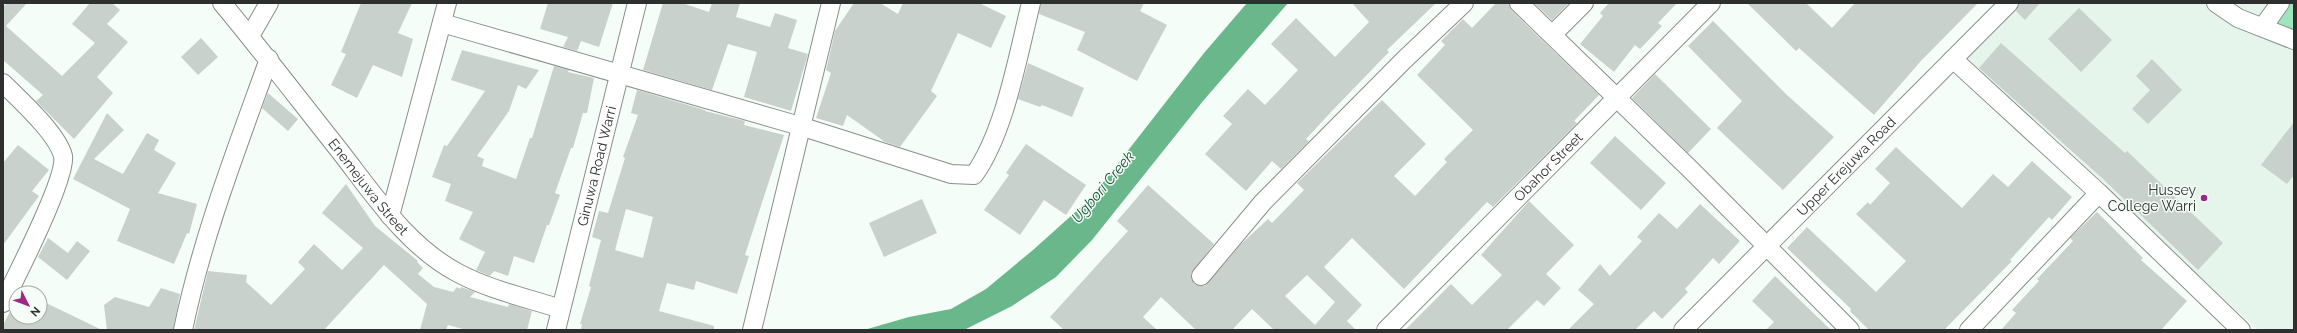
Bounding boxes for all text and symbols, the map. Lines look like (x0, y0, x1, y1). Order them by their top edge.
street label: Ginuwa Road Warri (574, 104, 619, 228)
street label: Upper Erejuwa Road (1793, 114, 1899, 219)
street label: Obahor Street (1511, 129, 1586, 205)
street label: Enemejuwa Street (325, 135, 412, 239)
water label: Ugbori Creek (1068, 147, 1138, 227)
place label: Hussey College Warri (2108, 182, 2196, 214)
marker: Hussey College Warri (2199, 193, 2209, 203)
north arrow (8, 285, 48, 325)
text: N (27, 304, 43, 319)

